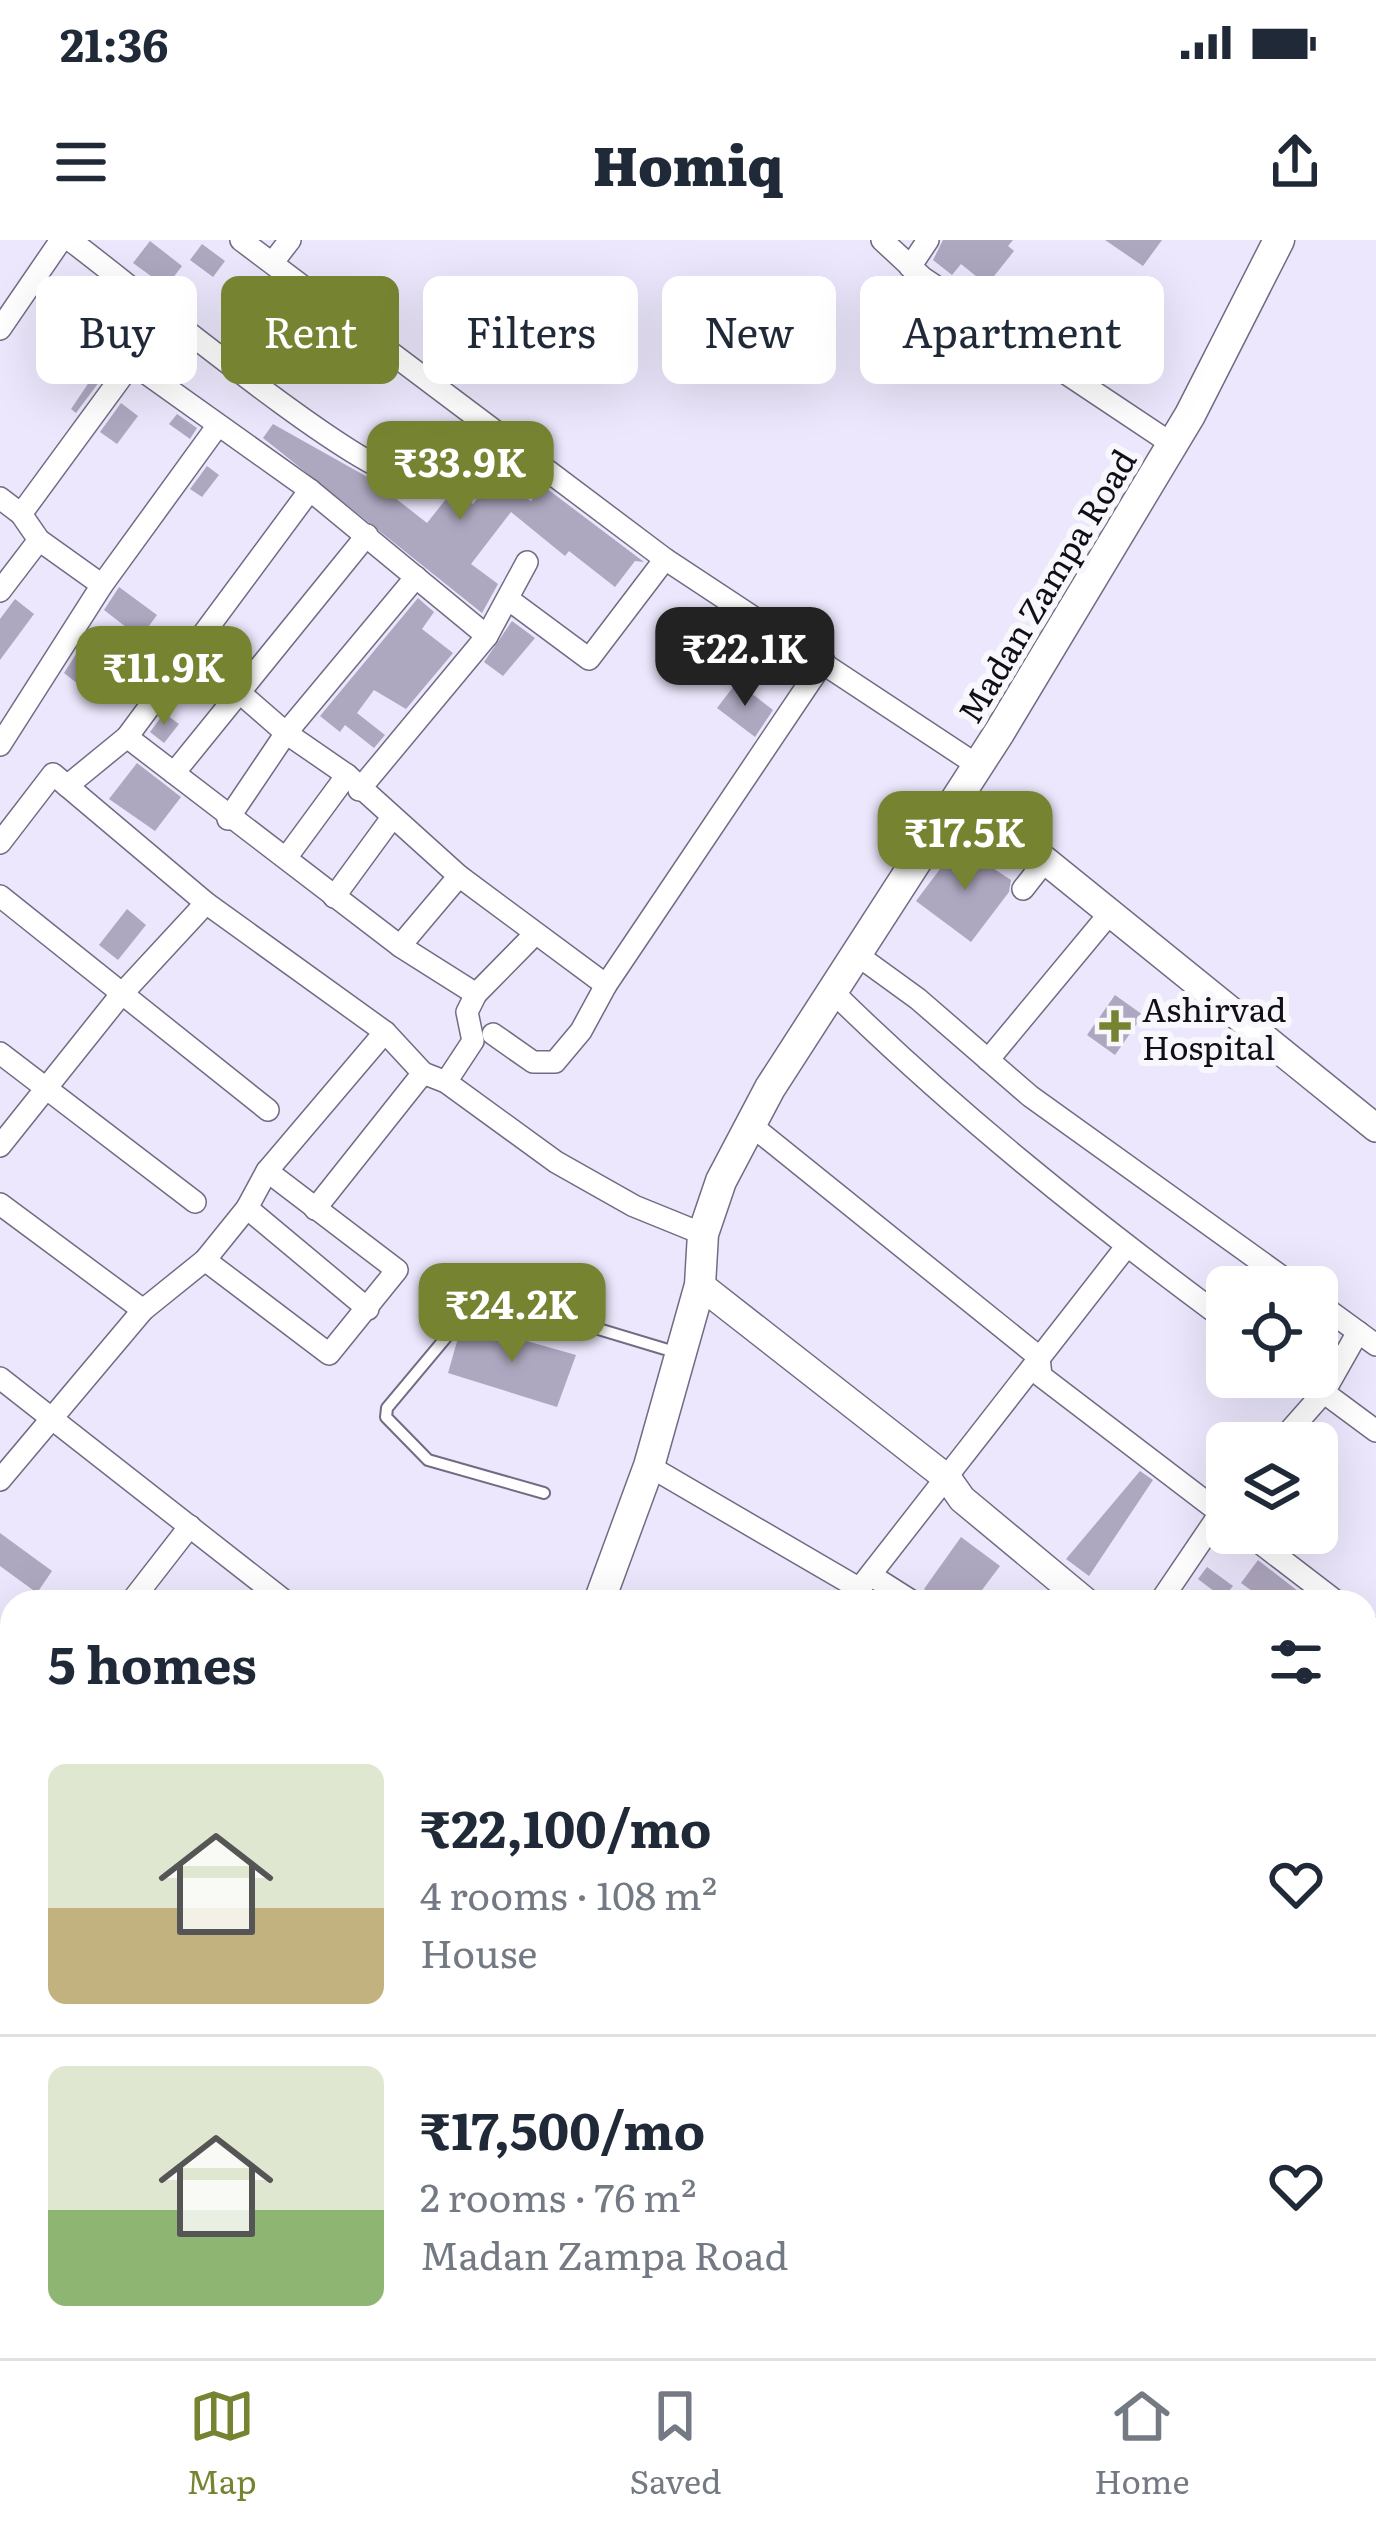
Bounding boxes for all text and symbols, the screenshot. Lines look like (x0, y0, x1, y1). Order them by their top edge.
text: 21:36 (60, 9, 169, 76)
text: Homiq (593, 122, 783, 203)
icon: menu (48, 129, 114, 195)
icon: share (1262, 129, 1328, 195)
chip: Buy (36, 276, 197, 384)
chip: Rent (221, 276, 399, 384)
chip: Filters (423, 276, 638, 384)
chip: New (662, 276, 836, 384)
chip: Apartment (860, 276, 1164, 384)
pin: ₹33.9K (362, 421, 558, 523)
text: ₹33.9K (394, 431, 526, 489)
street label: Madan Zampa Road (944, 439, 1146, 731)
pin: ₹22.1K (647, 607, 843, 709)
text: ₹22.1K (682, 617, 808, 675)
pin: ₹11.9K (66, 626, 262, 728)
text: ₹11.9K (103, 636, 225, 694)
pin: ₹17.5K (867, 791, 1063, 893)
text: ₹17.5K (905, 801, 1025, 859)
place label: Ashirvad Hospital (1142, 983, 1286, 1070)
marker: Ashirvad Hospital (1099, 1010, 1131, 1042)
pin: ₹24.2K (414, 1263, 610, 1365)
map controls (1206, 1266, 1338, 1554)
button: locate (1206, 1266, 1338, 1398)
text: ₹24.2K (446, 1273, 578, 1331)
button: layers (1206, 1422, 1338, 1554)
text: 5 homes (48, 1624, 257, 1700)
icon: filters (1263, 1629, 1329, 1695)
text: ₹22,100/mo (420, 1788, 712, 1864)
icon: home (144, 1812, 288, 1956)
icon: heart (1263, 1851, 1329, 1917)
text: 4 rooms · 108 m² (420, 1864, 717, 1922)
text: House (420, 1922, 538, 1980)
text: ₹17,500/mo (420, 2090, 705, 2166)
icon: home (144, 2114, 288, 2258)
icon: heart (1263, 2153, 1329, 2219)
text: 2 rooms · 76 m² (420, 2166, 696, 2224)
text: Madan Zampa Road (420, 2224, 788, 2282)
tab: Map (186, 2383, 257, 2504)
tab: Saved (630, 2383, 721, 2504)
tab: Home (1094, 2383, 1190, 2504)

